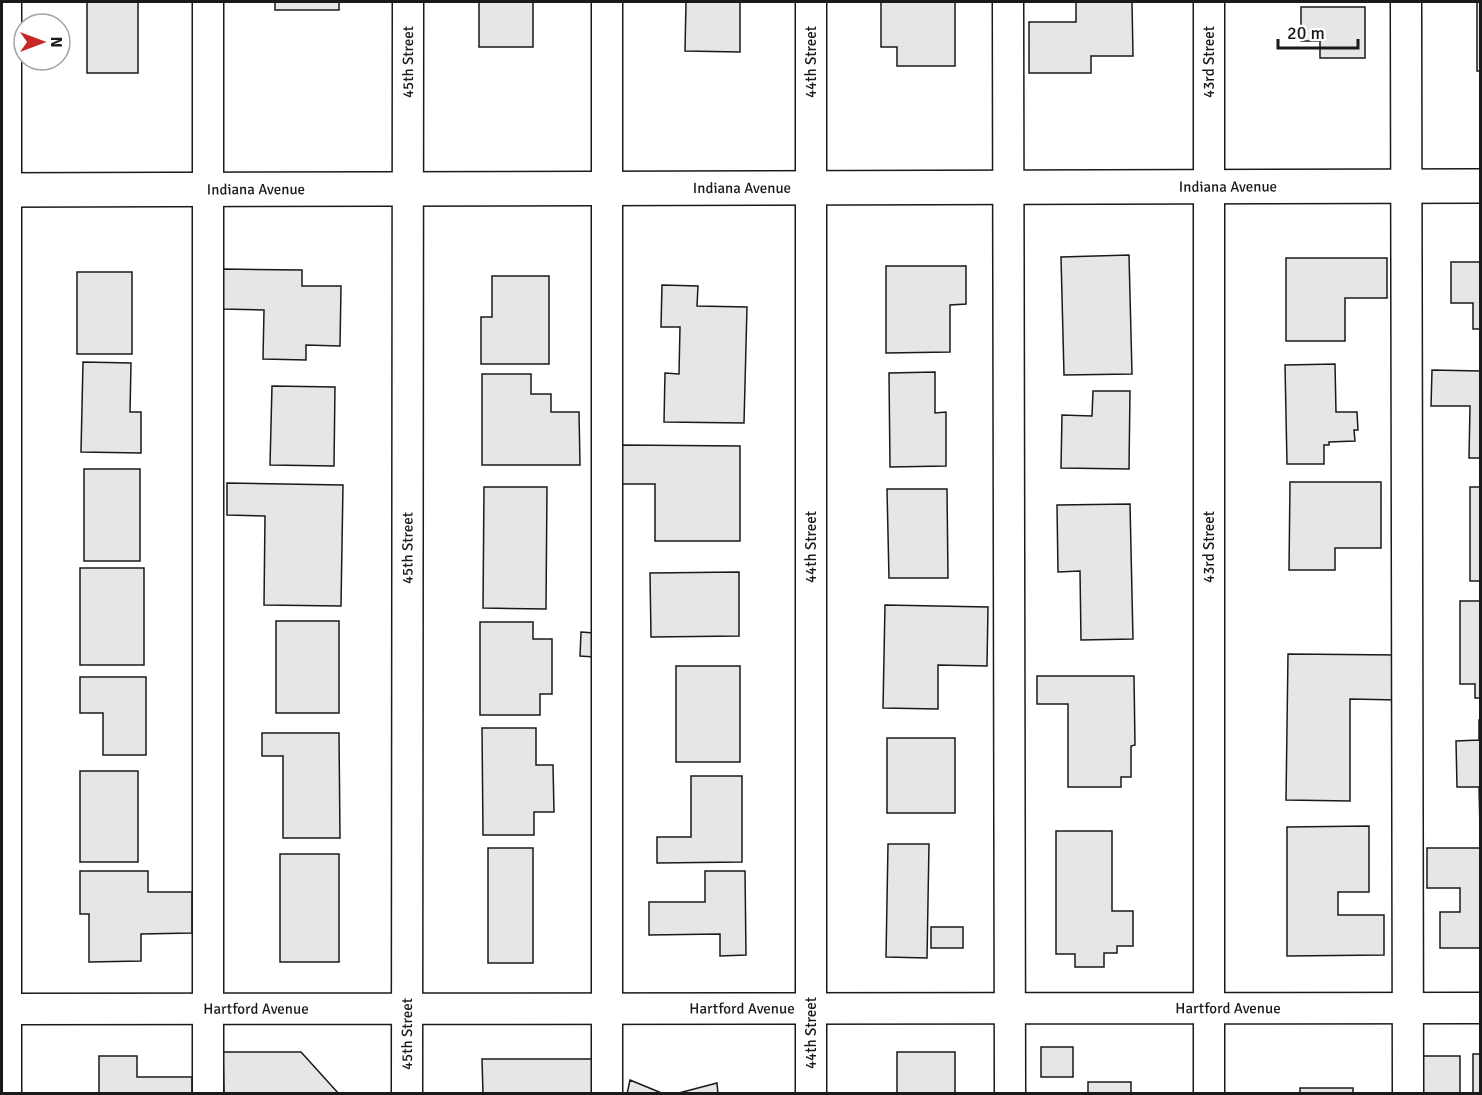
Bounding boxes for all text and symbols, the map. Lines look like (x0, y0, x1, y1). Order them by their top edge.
north arrow (12, 12, 72, 72)
scale bar (1278, 12, 1358, 50)
text: 20 m (1287, 22, 1325, 44)
street label: 45th Street (399, 26, 417, 98)
street label: 44th Street (802, 26, 820, 98)
street label: 43rd Street (1200, 26, 1218, 98)
text: N (46, 36, 66, 48)
street label: Indiana Avenue (1179, 178, 1277, 196)
street label: Indiana Avenue (693, 179, 791, 197)
street label: Indiana Avenue (207, 180, 305, 198)
street label: 44th Street (802, 511, 820, 583)
street label: 43rd Street (1200, 511, 1218, 583)
street label: 45th Street (398, 512, 417, 584)
street label: 44th Street (802, 997, 820, 1069)
street label: 45th Street (398, 998, 416, 1070)
street label: Hartford Avenue (689, 999, 795, 1018)
street label: Hartford Avenue (1175, 999, 1281, 1017)
street label: Hartford Avenue (203, 1000, 309, 1018)

